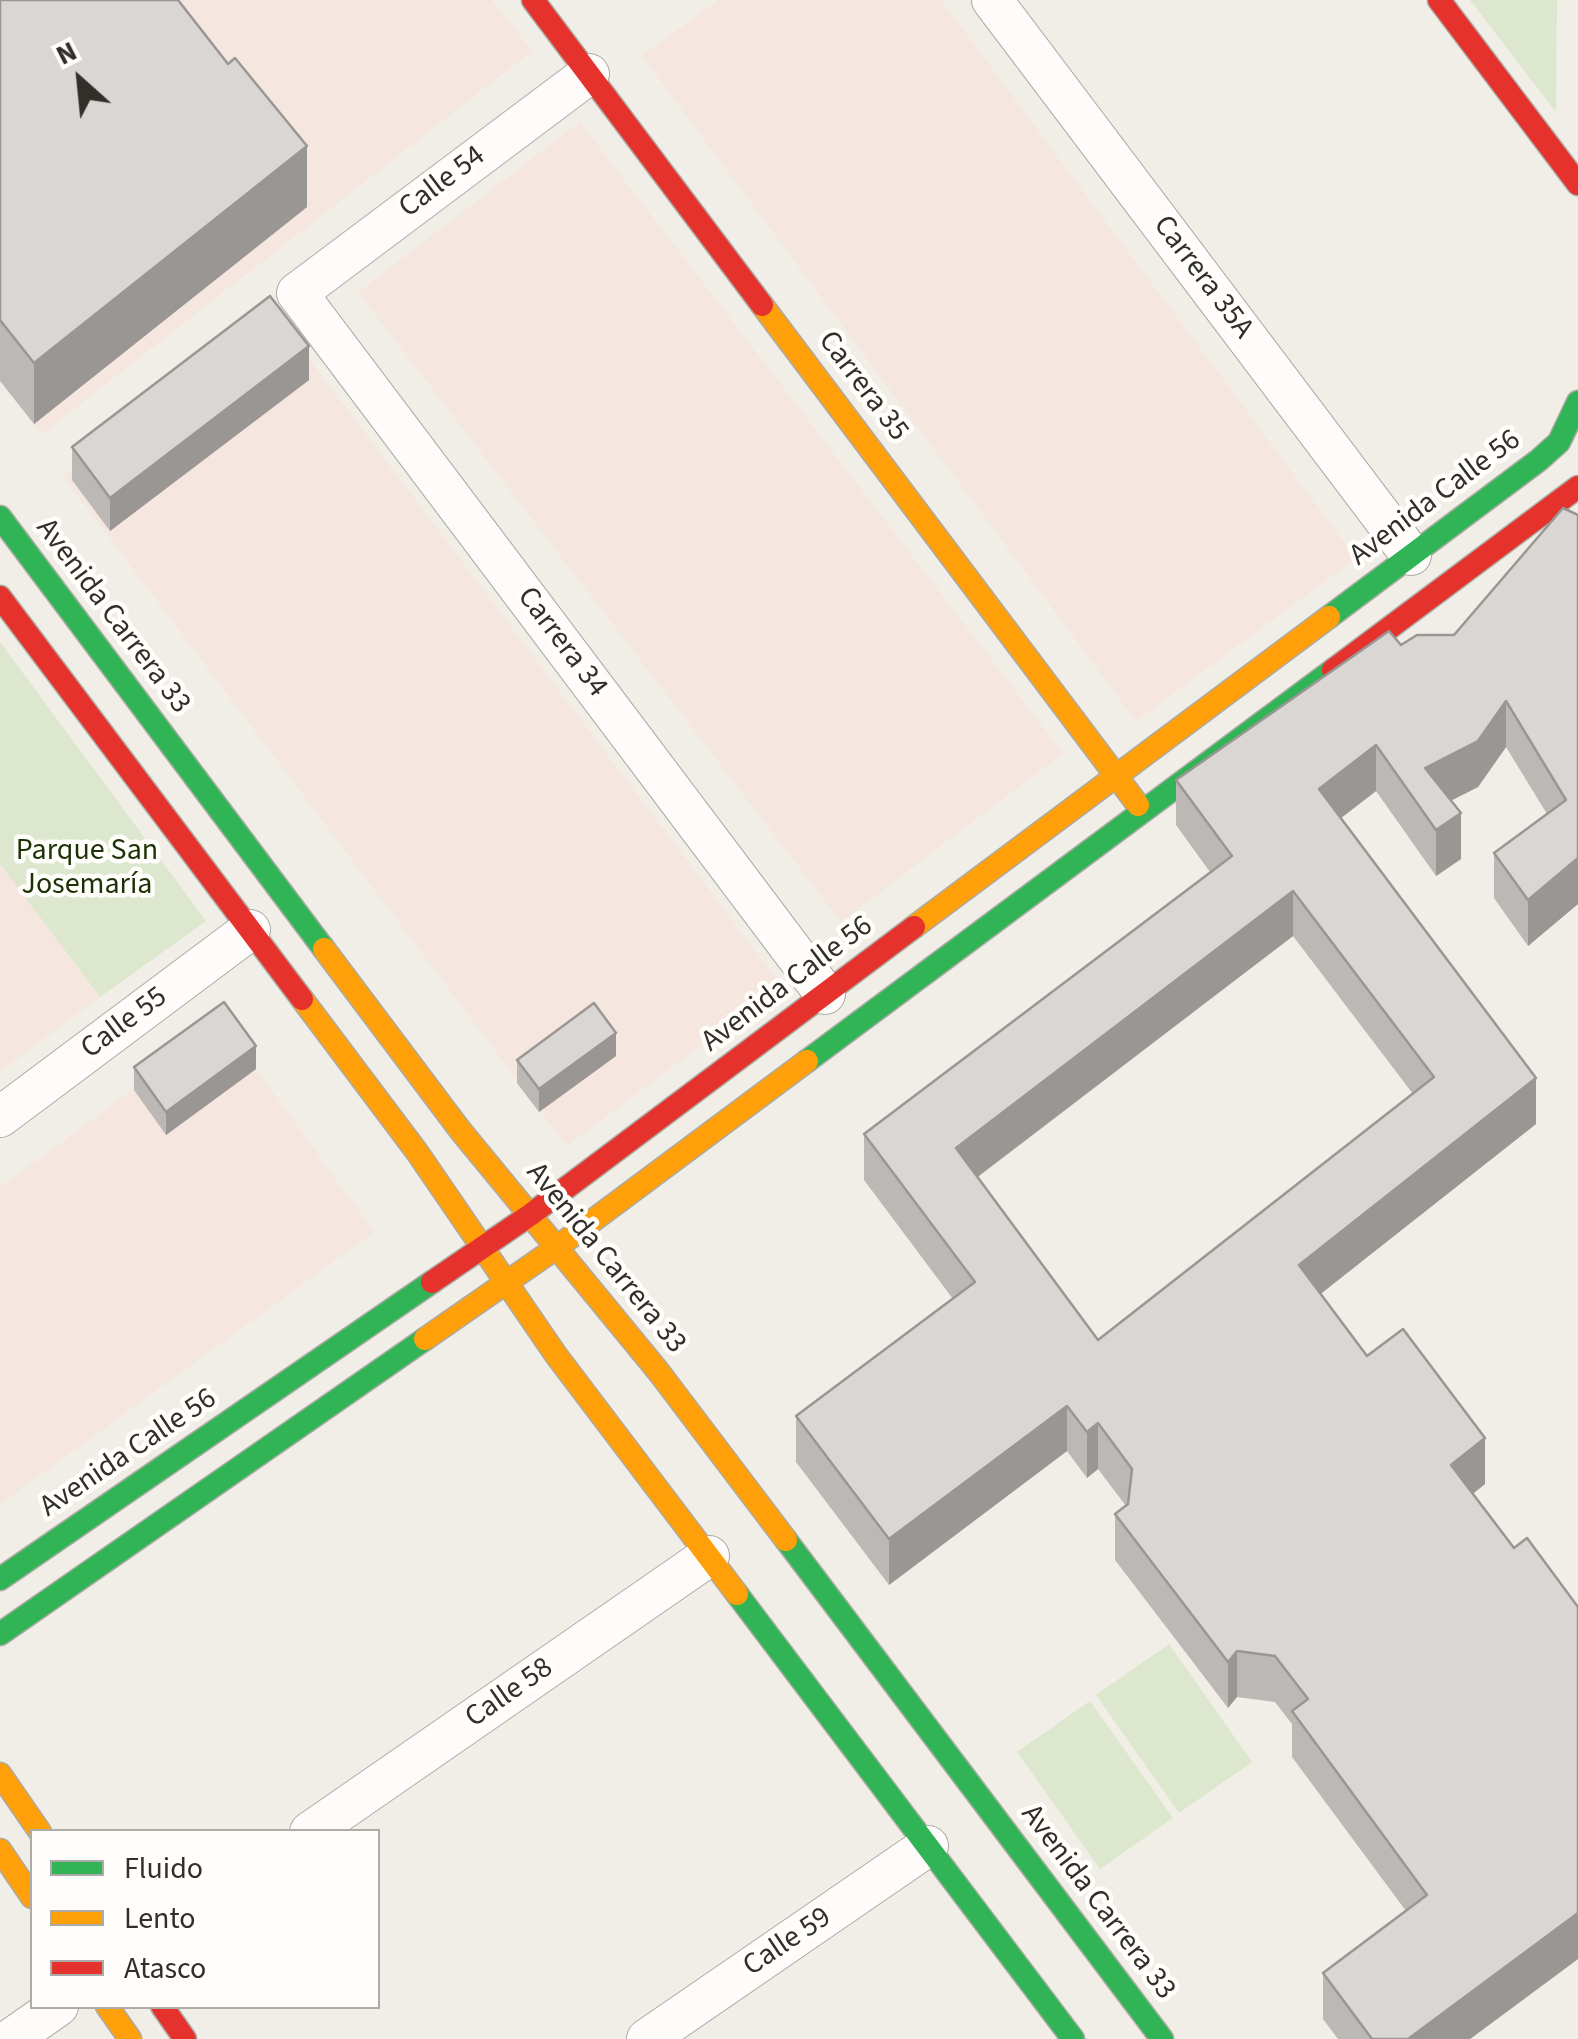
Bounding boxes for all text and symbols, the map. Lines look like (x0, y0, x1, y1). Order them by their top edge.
north arrow (30, 30, 130, 130)
text: N (49, 31, 84, 75)
street label: Calle 54 (393, 139, 493, 227)
street label: Carrera 35A (1144, 209, 1260, 347)
street label: Carrera 35 (809, 325, 915, 449)
street label: Avenida Calle 56 (1343, 423, 1529, 575)
street label: Avenida Carrera 33 (27, 512, 197, 722)
street label: Carrera 34 (508, 581, 614, 705)
park label: Parque San Josemaría (16, 834, 158, 904)
street label: Avenida Calle 56 (695, 909, 881, 1061)
street label: Calle 55 (75, 980, 175, 1068)
street label: Avenida Carrera 33 (517, 1156, 693, 1362)
street label: Avenida Calle 56 (34, 1382, 224, 1526)
street label: Calle 58 (459, 1651, 561, 1737)
street label: Avenida Carrera 33 (1012, 1798, 1182, 2008)
legend (30, 1829, 380, 2009)
text: Fluido (124, 1847, 203, 1890)
text: Lento (124, 1897, 196, 1940)
street label: Calle 59 (737, 1901, 839, 1985)
text: Atasco (124, 1947, 206, 1990)

